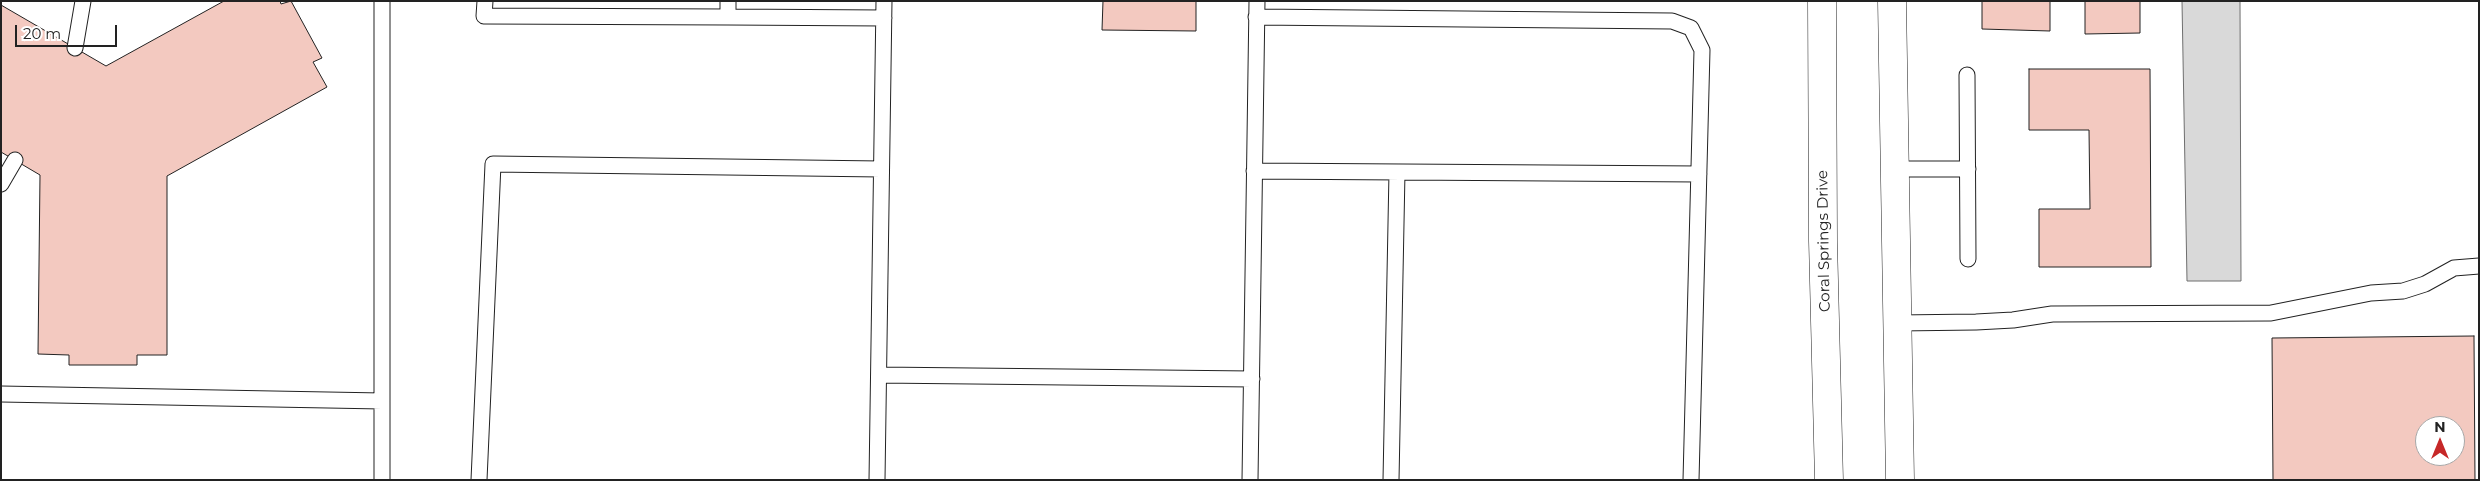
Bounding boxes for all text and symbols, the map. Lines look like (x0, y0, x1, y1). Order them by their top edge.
scale bar (18, 15, 120, 47)
text: 20 m (23, 24, 61, 43)
street label: Coral Springs Drive (1814, 170, 1834, 312)
north arrow (2415, 416, 2465, 466)
text: N (2434, 418, 2446, 436)

